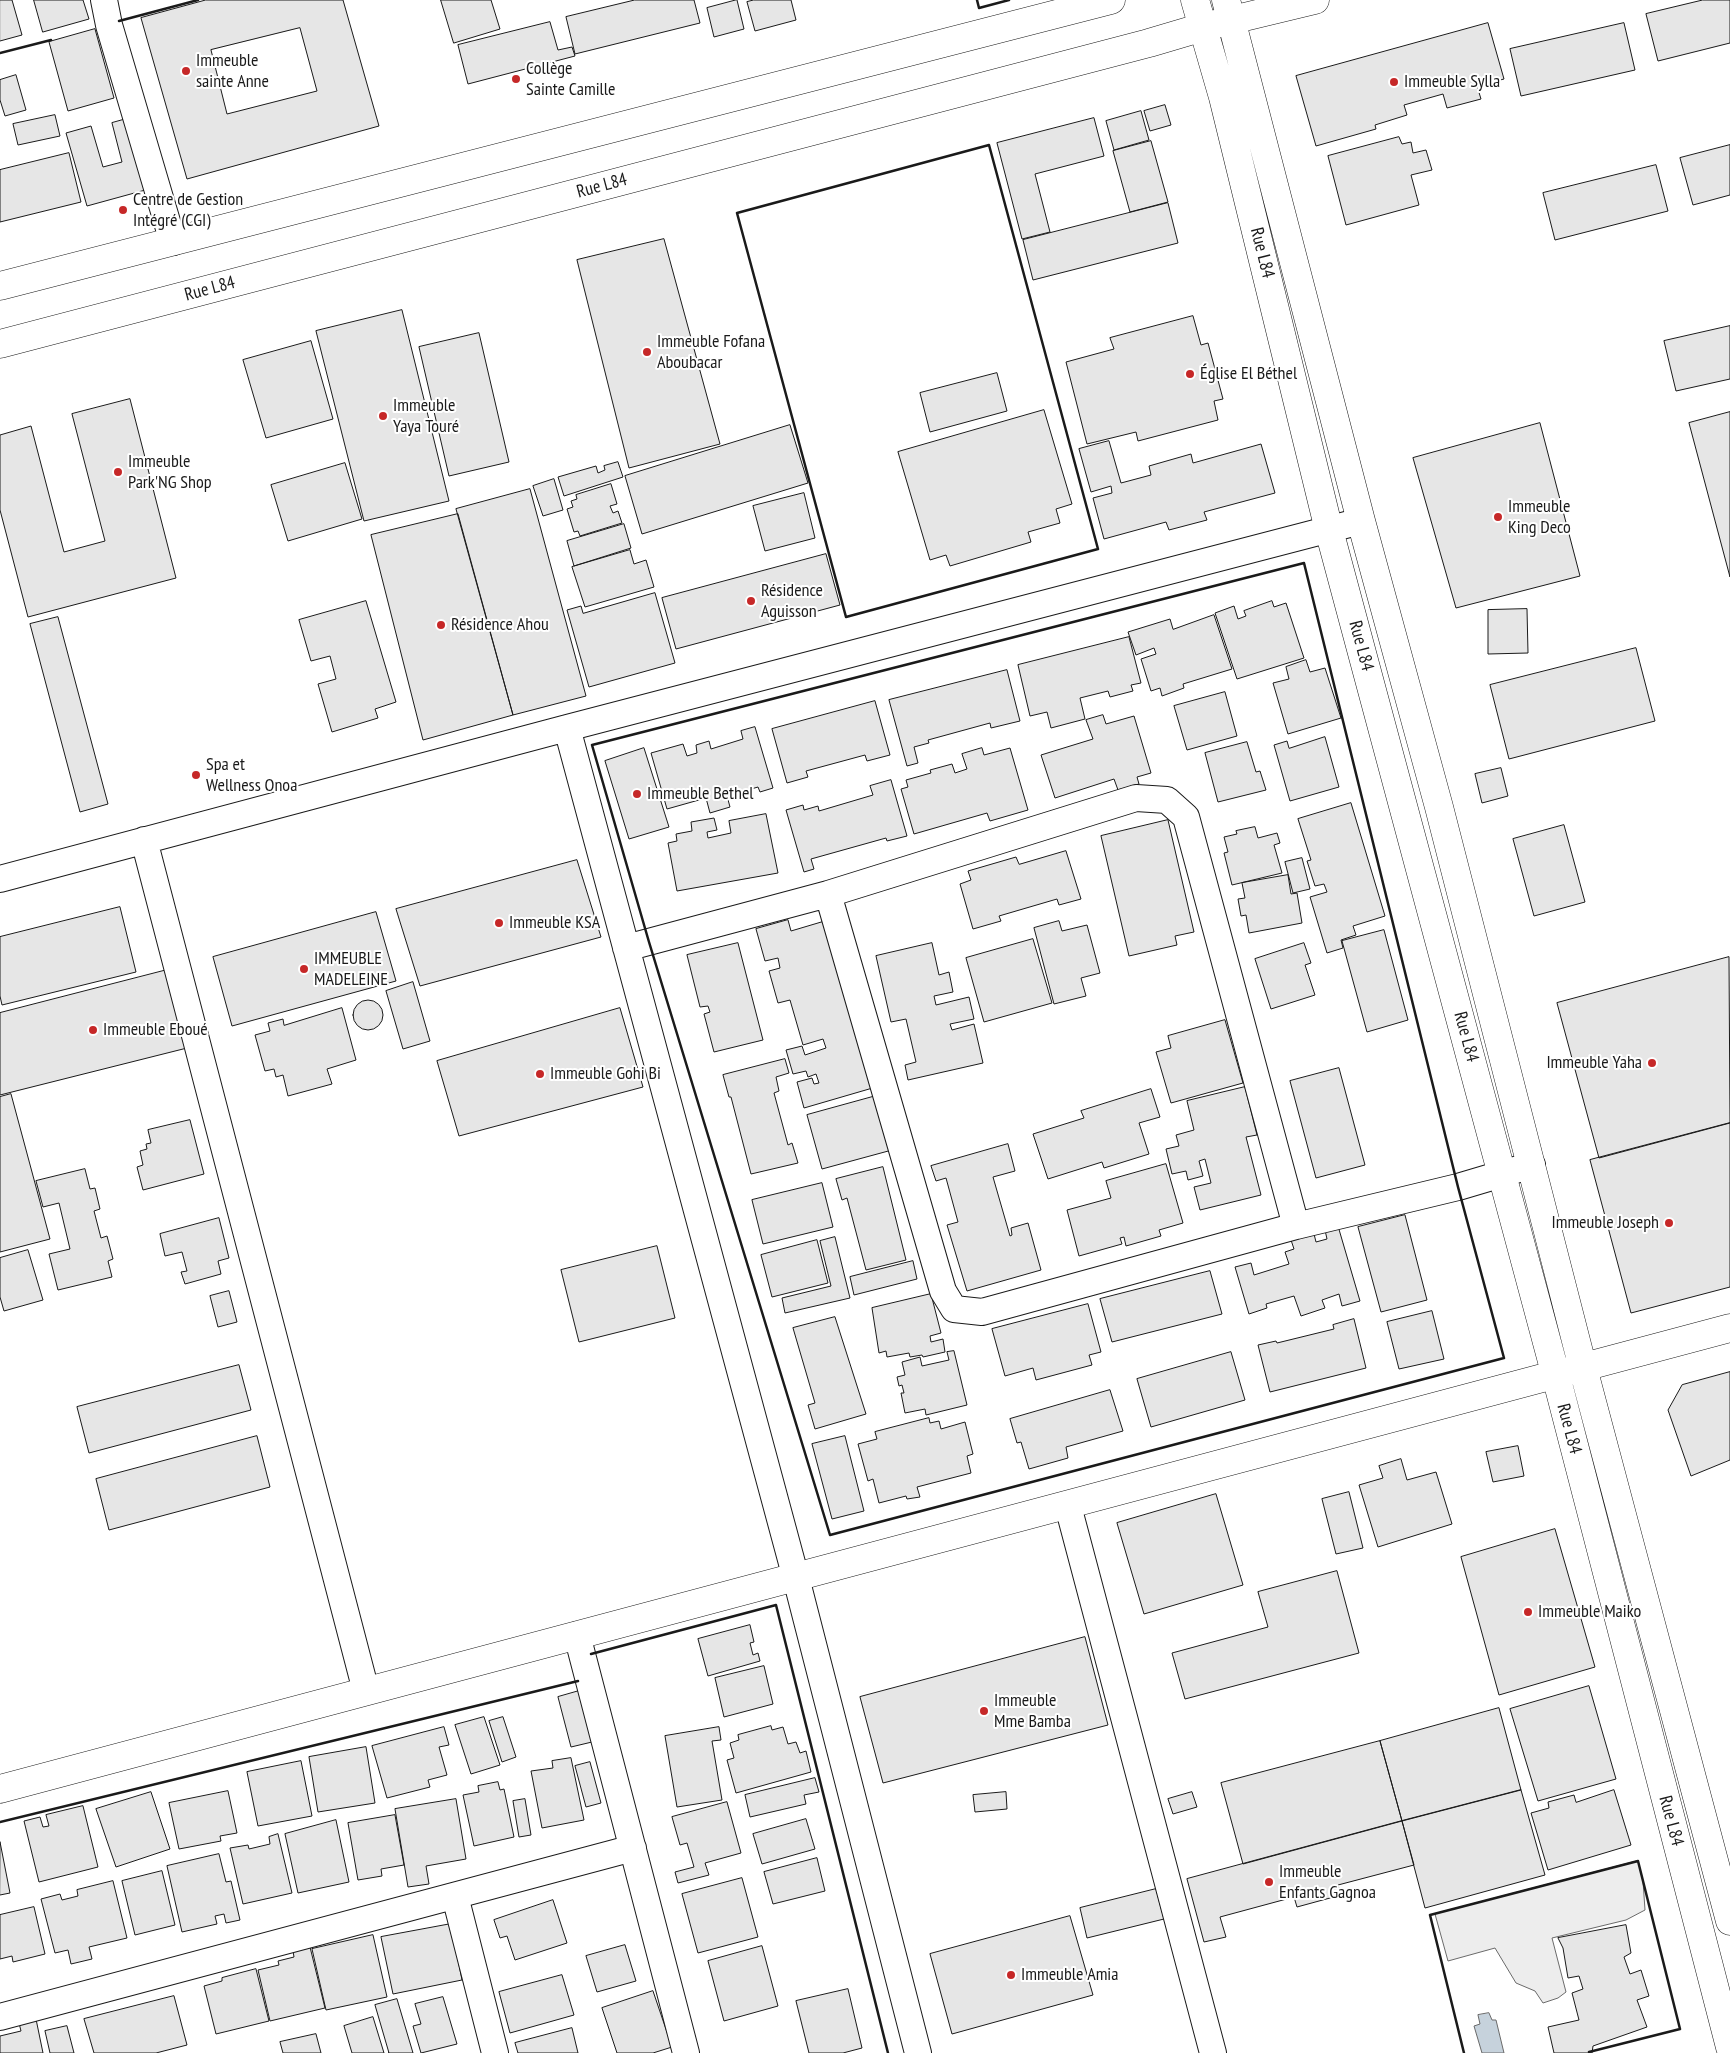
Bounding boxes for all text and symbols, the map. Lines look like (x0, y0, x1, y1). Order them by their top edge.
place label: Immeuble sainte Anne (196, 50, 269, 92)
place label: Collège Sainte Camille (526, 58, 615, 100)
marker: Immeuble sainte Anne (180, 65, 192, 77)
place label: Immeuble Sylla (1404, 71, 1500, 93)
marker: Collège Sainte Camille (510, 73, 522, 85)
marker: Immeuble Sylla (1388, 76, 1400, 88)
street label: Rue L84 (574, 169, 630, 203)
place label: Centre de Gestion Intégré (CGI) (133, 189, 243, 232)
marker: Centre de Gestion Intégré (CGI) (117, 204, 129, 216)
street label: Rue L84 (1245, 225, 1279, 281)
street label: Rue L84 (182, 272, 238, 306)
place label: Immeuble Fofana Aboubacar (657, 331, 765, 374)
marker: Immeuble Fofana Aboubacar (641, 346, 653, 358)
place label: Église El Béthel (1200, 363, 1297, 385)
marker: Église El Béthel (1184, 368, 1196, 380)
place label: Immeuble Yaya Touré (393, 395, 459, 438)
marker: Immeuble Yaya Touré (377, 410, 389, 422)
place label: Immeuble Park'NG Shop (128, 451, 212, 494)
marker: Immeuble Park'NG Shop (112, 466, 124, 478)
place label: Immeuble King Deco (1508, 496, 1571, 538)
marker: Immeuble King Deco (1492, 511, 1504, 523)
place label: Résidence Aguisson (761, 580, 823, 622)
marker: Résidence Aguisson (745, 595, 757, 607)
place label: Résidence Ahou (451, 614, 549, 636)
street label: Rue L84 (1344, 618, 1378, 674)
marker: Résidence Ahou (435, 619, 447, 631)
place label: Spa et Wellness Onoa (206, 754, 297, 796)
marker: Spa et Wellness Onoa (190, 769, 202, 781)
place label: Immeuble Bethel (647, 783, 754, 805)
marker: Immeuble Bethel (631, 788, 643, 800)
place label: Immeuble KSA (509, 912, 600, 934)
marker: Immeuble KSA (493, 917, 505, 929)
place label: IMMEUBLE MADELEINE (314, 948, 388, 991)
marker: IMMEUBLE MADELEINE (298, 963, 310, 975)
street label: Rue L84 (1449, 1009, 1483, 1065)
place label: Immeuble Eboué (103, 1019, 208, 1041)
marker: Immeuble Eboué (87, 1024, 99, 1036)
place label: Immeuble Yaha (1546, 1052, 1642, 1074)
marker: Immeuble Yaha (1646, 1057, 1658, 1069)
place label: Immeuble Gohi Bi (550, 1063, 661, 1085)
marker: Immeuble Gohi Bi (534, 1068, 546, 1080)
place label: Immeuble Joseph (1551, 1212, 1659, 1234)
marker: Immeuble Joseph (1663, 1217, 1675, 1229)
street label: Rue L84 (1552, 1401, 1586, 1457)
place label: Immeuble Maiko (1538, 1601, 1641, 1623)
marker: Immeuble Maiko (1522, 1606, 1534, 1618)
place label: Immeuble Mme Bamba (994, 1690, 1071, 1732)
marker: Immeuble Mme Bamba (978, 1705, 990, 1717)
street label: Rue L84 (1654, 1793, 1688, 1849)
place label: Immeuble Enfants Gagnoa (1279, 1861, 1376, 1904)
marker: Immeuble Enfants Gagnoa (1263, 1876, 1275, 1888)
place label: Immeuble Amia (1021, 1964, 1118, 1986)
marker: Immeuble Amia (1005, 1969, 1017, 1981)

